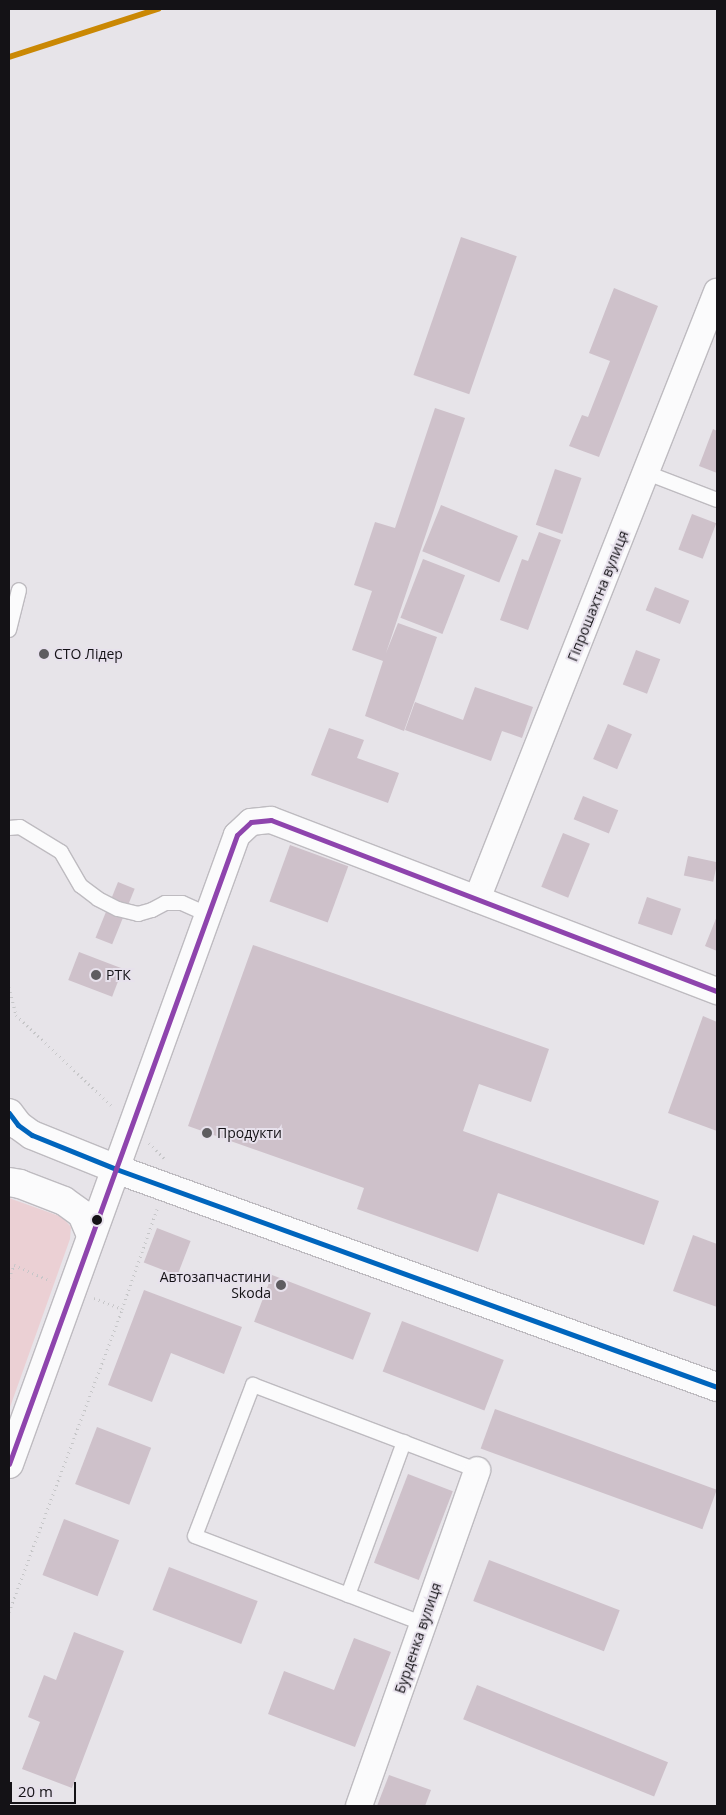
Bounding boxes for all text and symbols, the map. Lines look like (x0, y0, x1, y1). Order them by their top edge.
street label: Гіпрошахтна вулиця (564, 528, 632, 664)
place label: СТО Лідер (54, 646, 123, 662)
marker: СТО Лідер (38, 648, 50, 660)
place label: РТК (106, 967, 131, 983)
marker: РТК (90, 969, 102, 981)
place label: Продукти (217, 1125, 282, 1141)
marker: Продукти (201, 1127, 213, 1139)
unlabelled marker (92, 1215, 102, 1225)
place label: Автозапчастини Skoda (160, 1269, 271, 1302)
marker: Автозапчастини Skoda (275, 1279, 287, 1291)
street label: Бурденка вулиця (391, 1580, 445, 1696)
scale bar (12, 1772, 79, 1804)
text: 20 m (18, 1781, 53, 1801)

